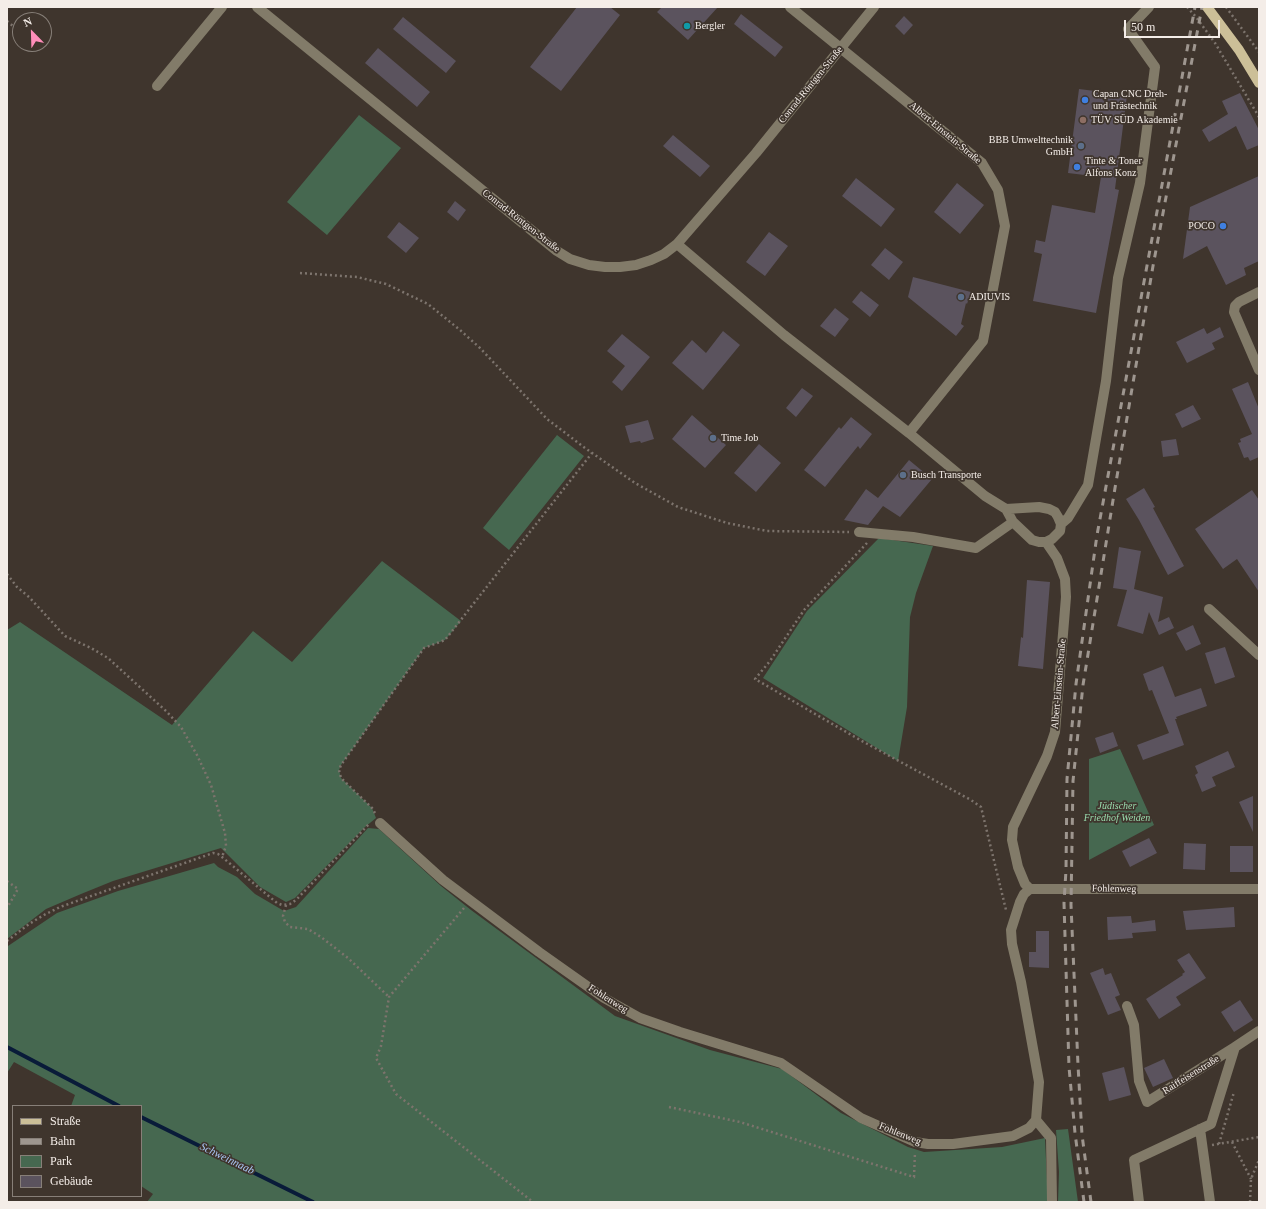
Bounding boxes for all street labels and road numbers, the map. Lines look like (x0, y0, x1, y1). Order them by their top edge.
street label: Conrad-Röntgen-Straße (776, 44, 846, 126)
street label: Albert-Einstein-Straße (906, 99, 984, 167)
street label: Conrad-Röntgen-Straße (480, 187, 562, 255)
street label: Albert-Einstein-Straße (1049, 638, 1069, 730)
street label: Fohlenweg (1092, 883, 1136, 895)
street label: Fohlenweg (586, 982, 630, 1016)
street label: Raiffeisenstraße (1160, 1053, 1222, 1097)
street label: Fohlenweg (877, 1120, 923, 1148)

